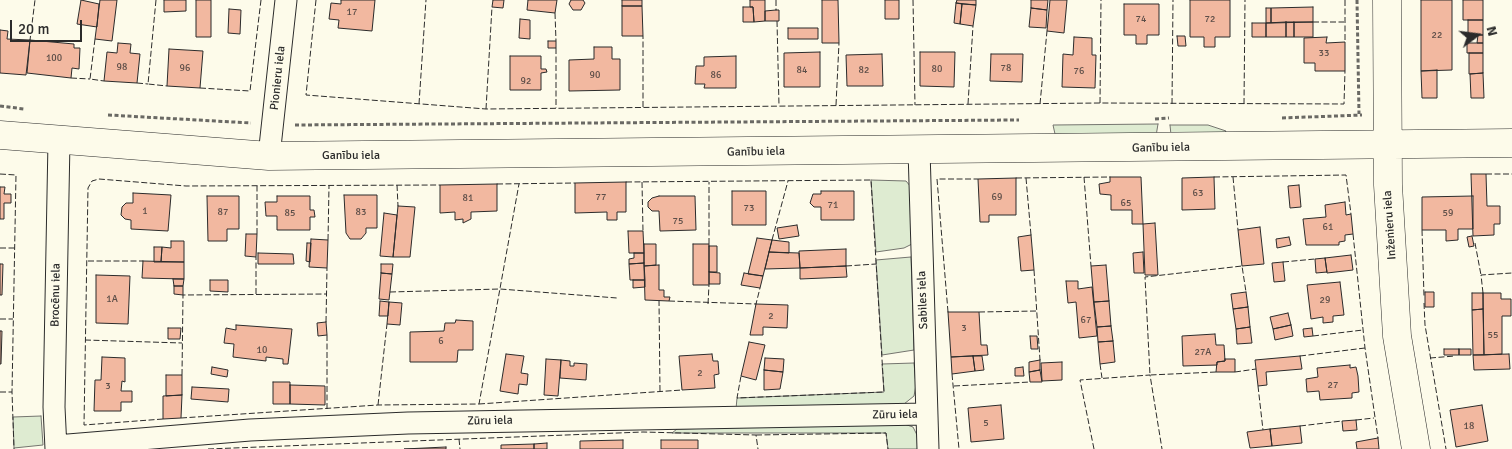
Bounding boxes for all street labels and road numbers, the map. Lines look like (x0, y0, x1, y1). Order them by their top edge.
street label: Pionieru iela (267, 45, 289, 111)
street label: Ganību iela (1132, 140, 1190, 156)
street label: Ganību iela (727, 144, 785, 160)
street label: Ganību iela (322, 149, 380, 163)
street label: Inženieru iela (1380, 190, 1400, 260)
street label: Brocēnu iela (48, 263, 64, 327)
street label: Sabiles iela (915, 271, 931, 329)
street label: Zūru iela (872, 407, 918, 423)
street label: Zūru iela (467, 413, 513, 429)

